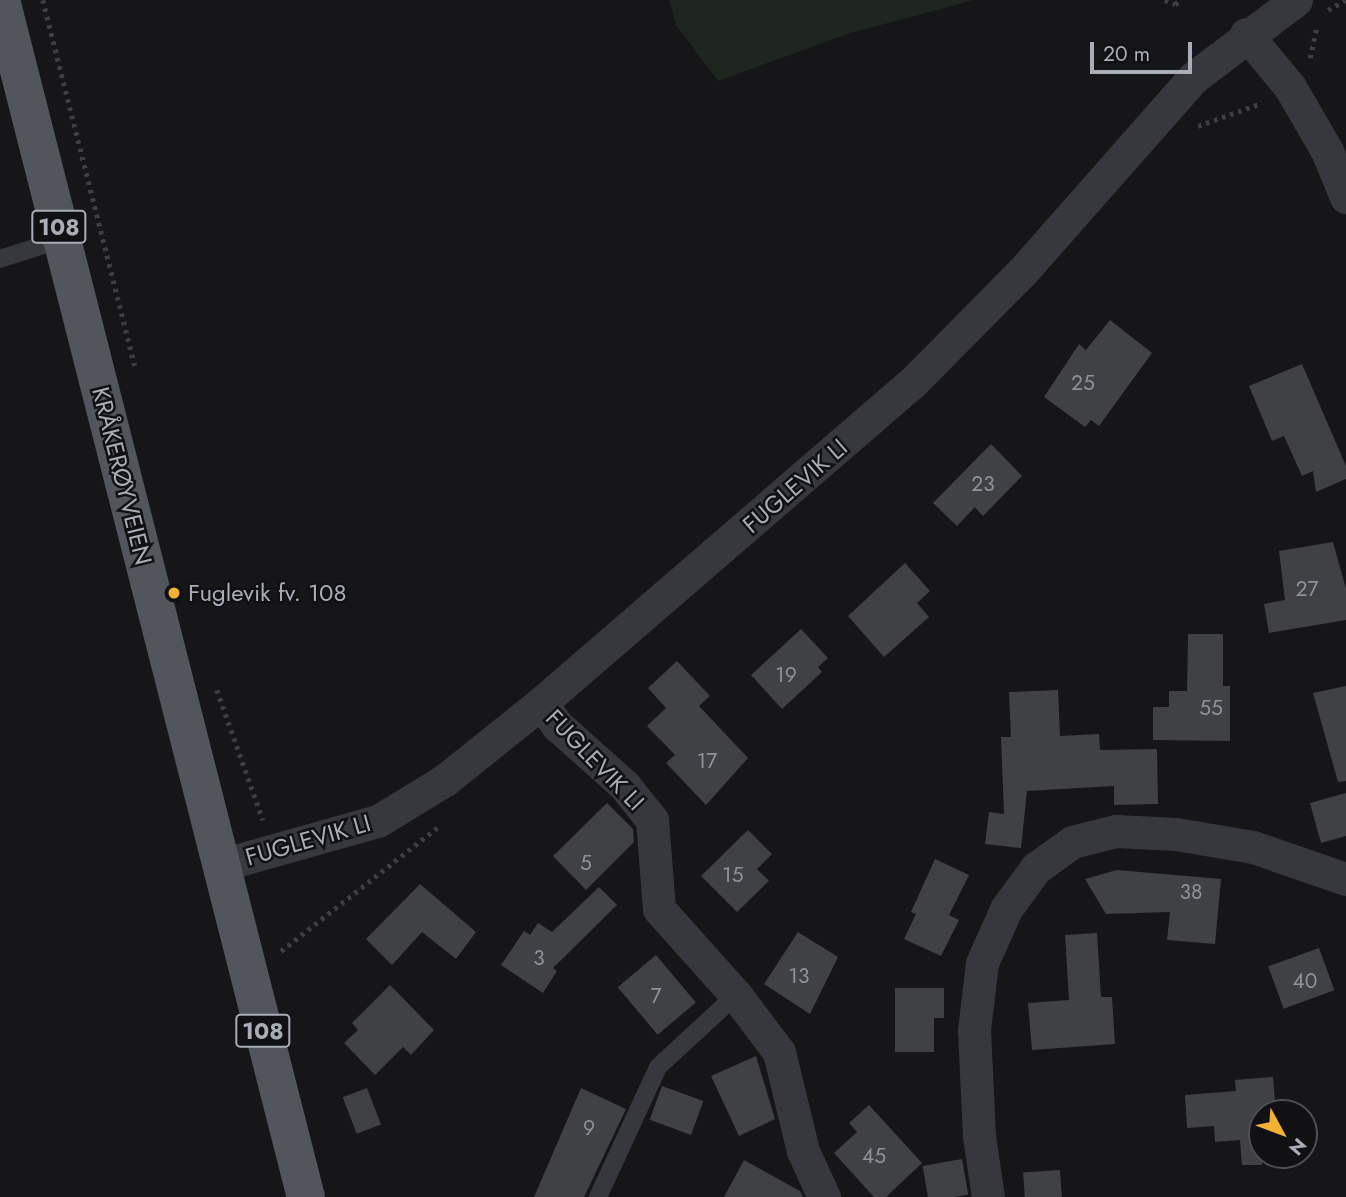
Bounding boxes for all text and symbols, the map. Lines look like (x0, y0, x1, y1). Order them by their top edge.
scale bar (1094, 28, 1196, 72)
text: 20 m (1103, 39, 1150, 69)
road number: 108 (31, 208, 87, 246)
house number: 25 (1071, 370, 1095, 396)
street label: KRÅKERØYVEIEN (86, 384, 158, 568)
street label: FUGLEVIK LI (737, 433, 853, 539)
house number: 23 (971, 471, 995, 497)
house number: 27 (1296, 576, 1318, 602)
place label: Fuglevik fv. 108 (188, 579, 347, 607)
marker: Fuglevik fv. 108 (166, 585, 182, 601)
house number: 19 (775, 662, 797, 688)
house number: 55 (1199, 695, 1223, 721)
street label: FUGLEVIK LI (540, 704, 650, 816)
house number: 17 (697, 748, 717, 774)
street label: FUGLEVIK LI (242, 808, 374, 872)
house number: 5 (580, 850, 592, 876)
house number: 15 (722, 862, 744, 888)
house number: 38 (1180, 879, 1202, 905)
house number: 3 (533, 945, 545, 971)
house number: 13 (789, 963, 809, 989)
house number: 40 (1293, 968, 1317, 994)
house number: 7 (650, 983, 662, 1009)
road number: 108 (235, 1012, 291, 1050)
north arrow (1248, 1099, 1318, 1169)
house number: 9 (583, 1115, 595, 1141)
text: N (1283, 1132, 1313, 1161)
house number: 45 (862, 1143, 886, 1169)

